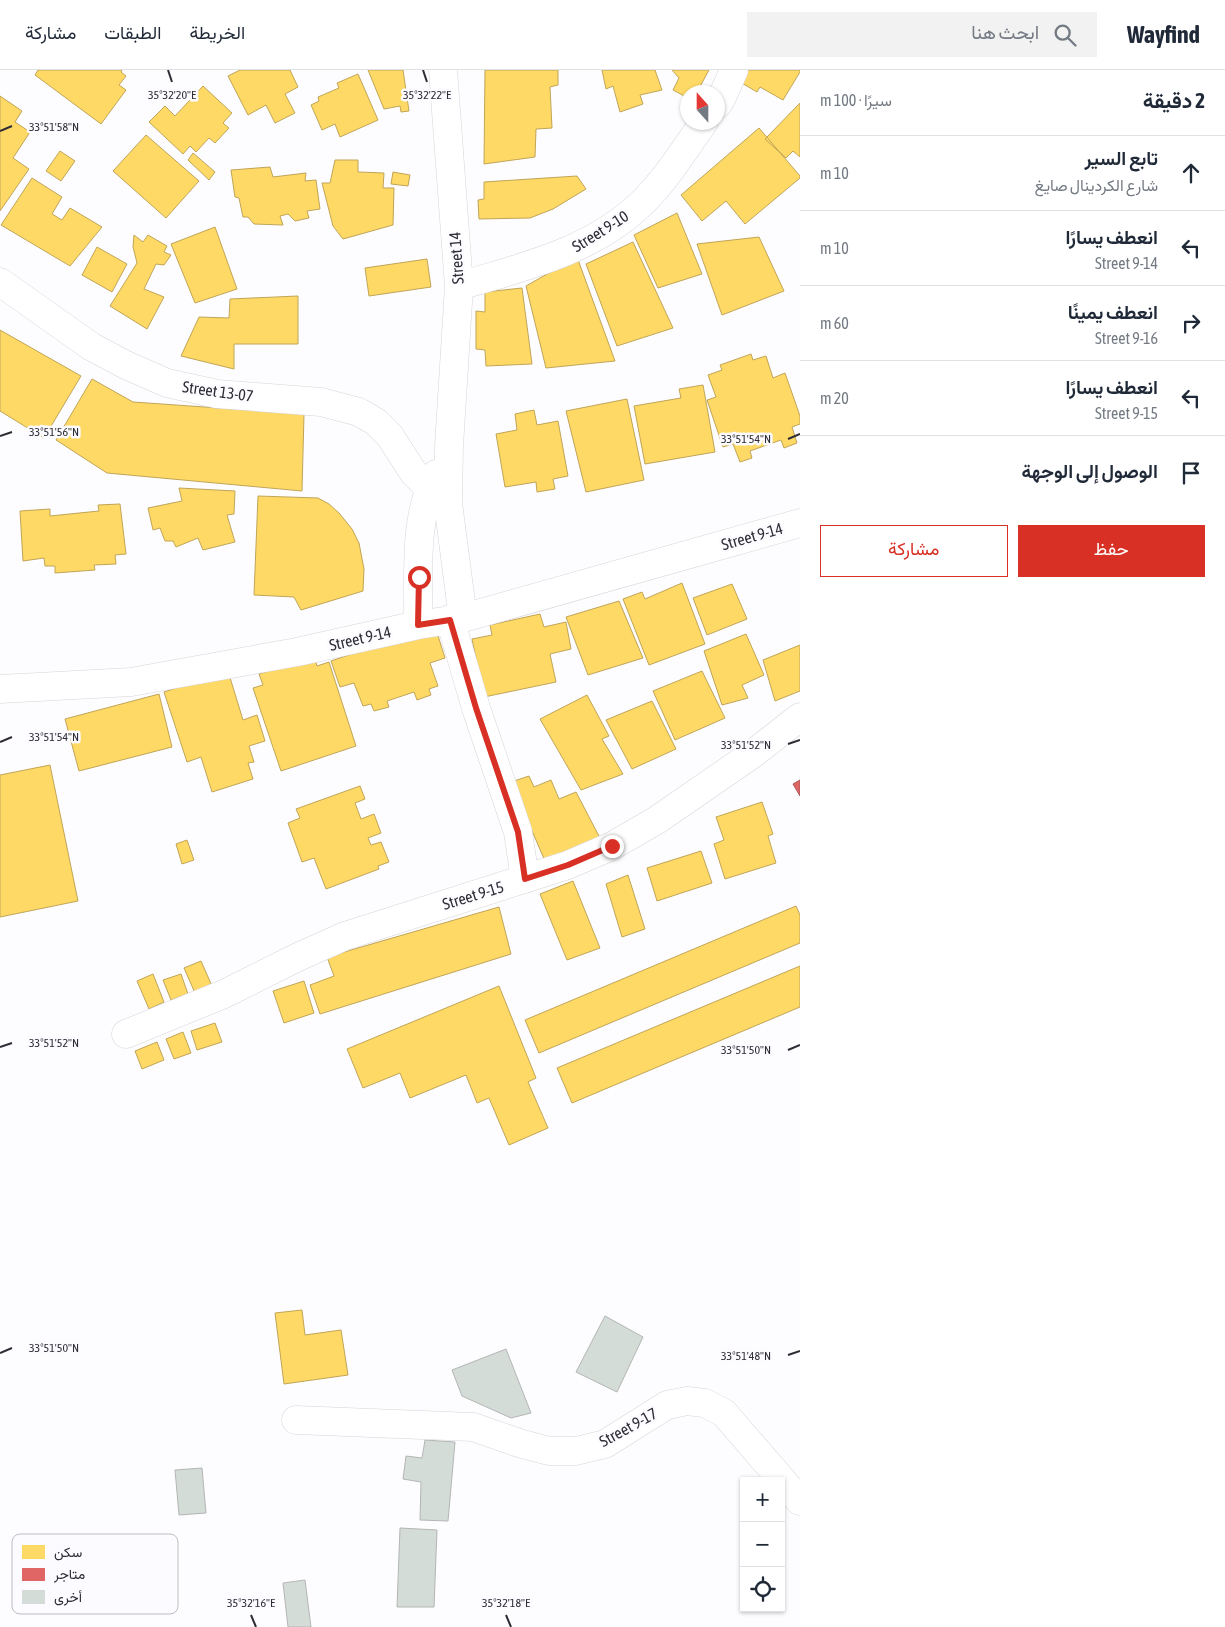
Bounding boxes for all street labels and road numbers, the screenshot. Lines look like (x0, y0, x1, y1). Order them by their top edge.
street label: Street 9-10 (568, 207, 632, 255)
street label: Street 14 (445, 231, 467, 285)
street label: Street 13-07 (181, 377, 255, 405)
street label: Street 9-14 (719, 519, 785, 553)
street label: Street 9-14 (327, 622, 393, 654)
street label: Street 9-15 (440, 877, 506, 913)
street label: Street 9-17 (596, 1404, 660, 1450)

